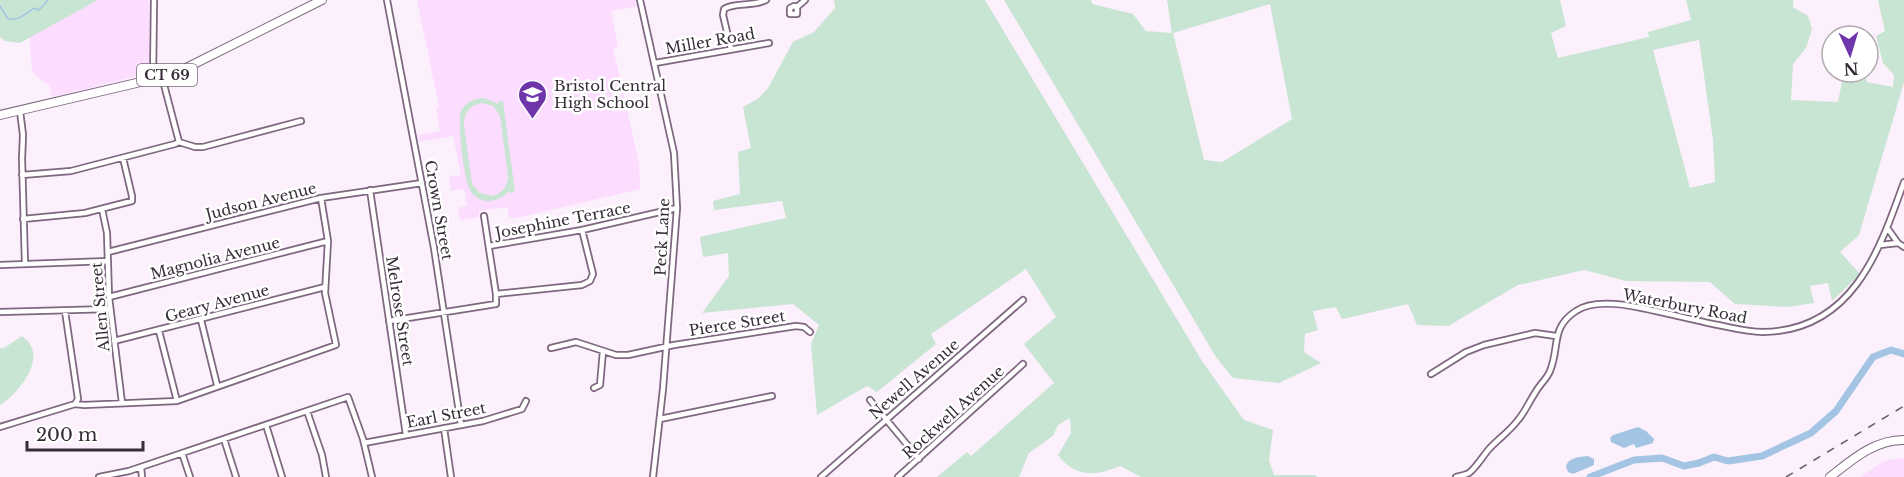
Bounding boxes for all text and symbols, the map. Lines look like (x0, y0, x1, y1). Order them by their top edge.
street label: Miller Road (664, 24, 756, 58)
north arrow (1820, 24, 1880, 84)
text: N (1843, 58, 1859, 79)
road number: CT 69 (137, 64, 197, 86)
place label: Bristol Central High School (554, 76, 666, 112)
school or university icon: Bristol Central High School (517, 78, 549, 120)
street label: Crown Street (421, 159, 457, 262)
street label: Judson Avenue (202, 178, 318, 224)
street label: Josephine Terrace (492, 198, 632, 243)
street label: Peck Lane (650, 198, 674, 276)
street label: Magnolia Avenue (148, 233, 282, 283)
street label: Melrose Street (382, 255, 418, 368)
street label: Allen Street (87, 261, 113, 353)
street label: Geary Avenue (163, 280, 271, 326)
street label: Waterbury Road (1620, 284, 1749, 327)
street label: Pierce Street (688, 306, 787, 340)
street label: Newell Avenue (865, 335, 963, 423)
street label: Rockwell Avenue (898, 361, 1008, 463)
street label: Earl Street (405, 398, 488, 432)
scale bar (27, 414, 142, 452)
text: 200 m (36, 424, 97, 446)

